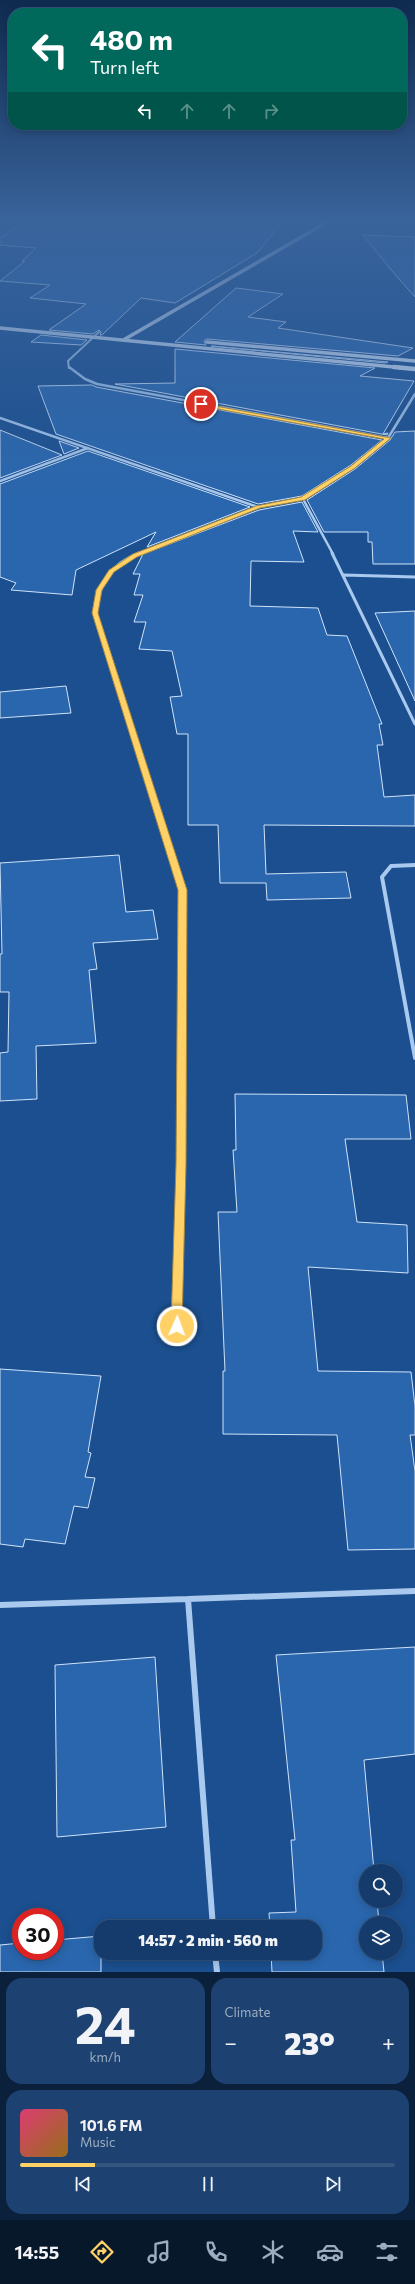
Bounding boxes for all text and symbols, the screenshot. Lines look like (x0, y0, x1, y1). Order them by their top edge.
text: 480 m (90, 22, 173, 56)
icon: left (24, 24, 76, 76)
text: Turn left (90, 56, 159, 78)
icon: left (134, 100, 156, 122)
icon: ahead (176, 100, 198, 122)
icon: ahead (218, 100, 240, 122)
icon: right (260, 100, 282, 122)
pin (184, 387, 218, 421)
icon: arrive (190, 393, 212, 415)
position arrow (156, 1305, 198, 1347)
map controls (359, 1864, 403, 1960)
button: search (359, 1864, 403, 1908)
speed limit sign: 30 (12, 1908, 64, 1960)
button: layers (359, 1916, 403, 1960)
text: 14:57 · 2 min · 560 m (138, 1931, 278, 1949)
text: 24 (75, 1991, 136, 2055)
text: Climate (225, 2004, 270, 2020)
text: 23° (284, 2024, 335, 2061)
text: − (225, 2029, 237, 2056)
text: + (382, 2029, 395, 2056)
text: km/h (89, 2049, 121, 2065)
text: 101.6 FM (80, 2116, 143, 2134)
text: Music (80, 2134, 115, 2150)
icon: previous (72, 2173, 94, 2195)
icon: pause (197, 2173, 219, 2195)
icon: next (322, 2173, 344, 2195)
icon: directions (88, 2238, 116, 2266)
icon: music (145, 2238, 173, 2266)
icon: phone (202, 2238, 230, 2266)
icon: climate (259, 2238, 287, 2266)
icon: car (316, 2238, 344, 2266)
icon: filters (373, 2238, 401, 2266)
text: 14:55 (14, 2241, 59, 2263)

